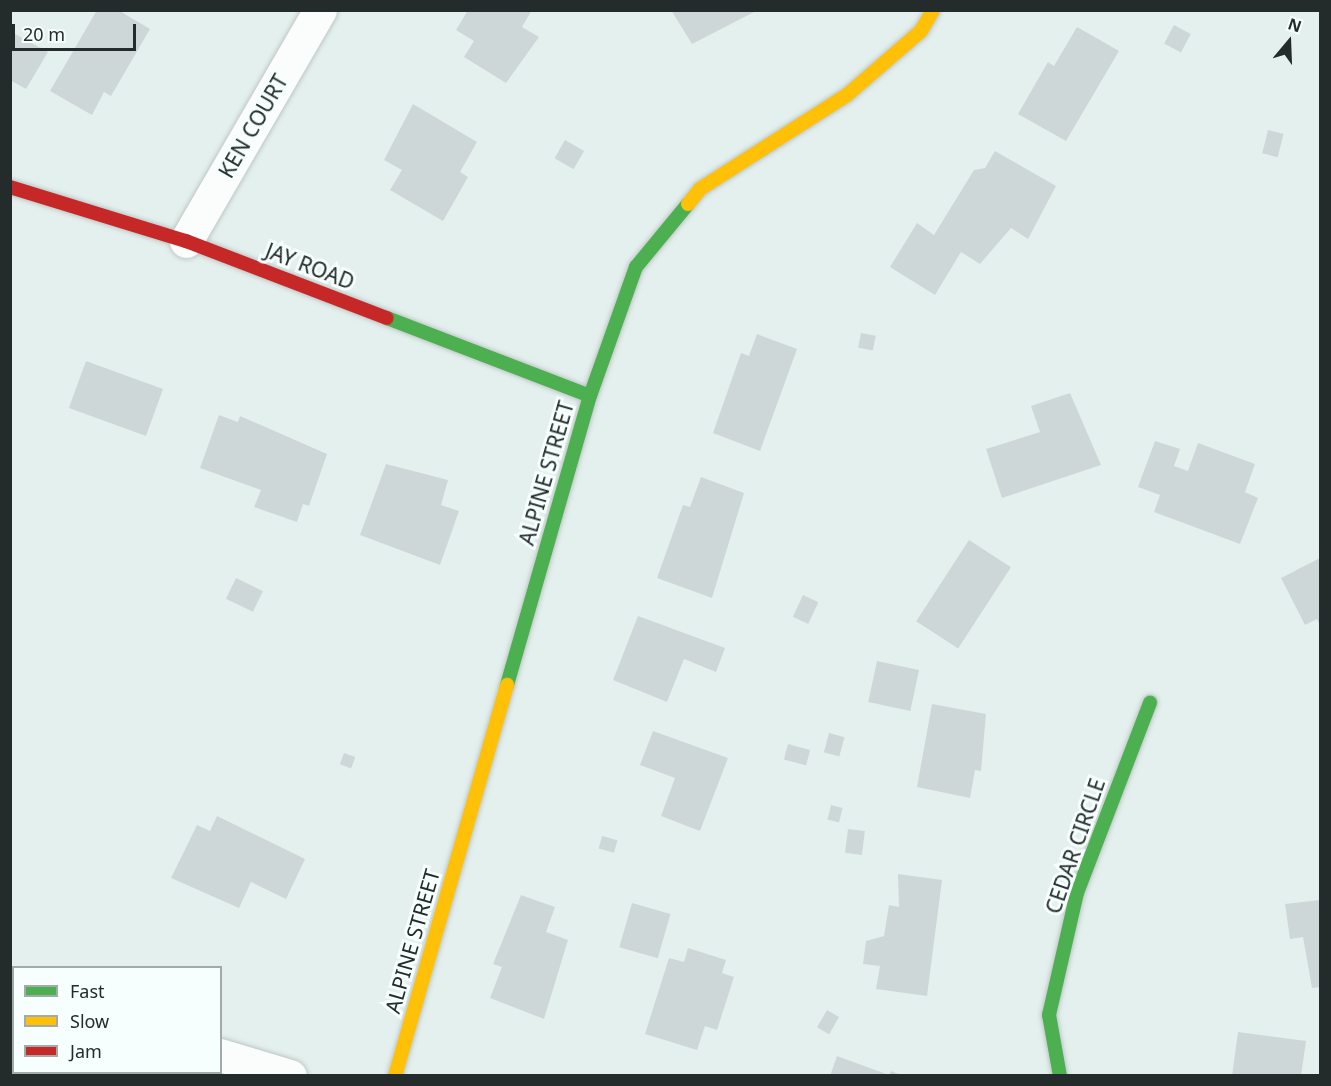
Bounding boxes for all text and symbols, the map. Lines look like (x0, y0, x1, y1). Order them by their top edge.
scale bar (15, 12, 140, 50)
north arrow (1259, 12, 1319, 72)
text: N (1285, 12, 1305, 37)
text: 20 m (23, 22, 65, 46)
street label: KEN COURT (213, 70, 293, 182)
street label: JAY ROAD (262, 238, 358, 294)
street label: ALPINE STREET (513, 398, 579, 548)
street label: CEDAR CIRCLE (1040, 775, 1110, 917)
street label: ALPINE STREET (379, 866, 445, 1016)
legend (12, 966, 222, 1074)
text: Fast (70, 979, 105, 1003)
text: Slow (70, 1009, 109, 1033)
text: Jam (70, 1039, 102, 1063)

